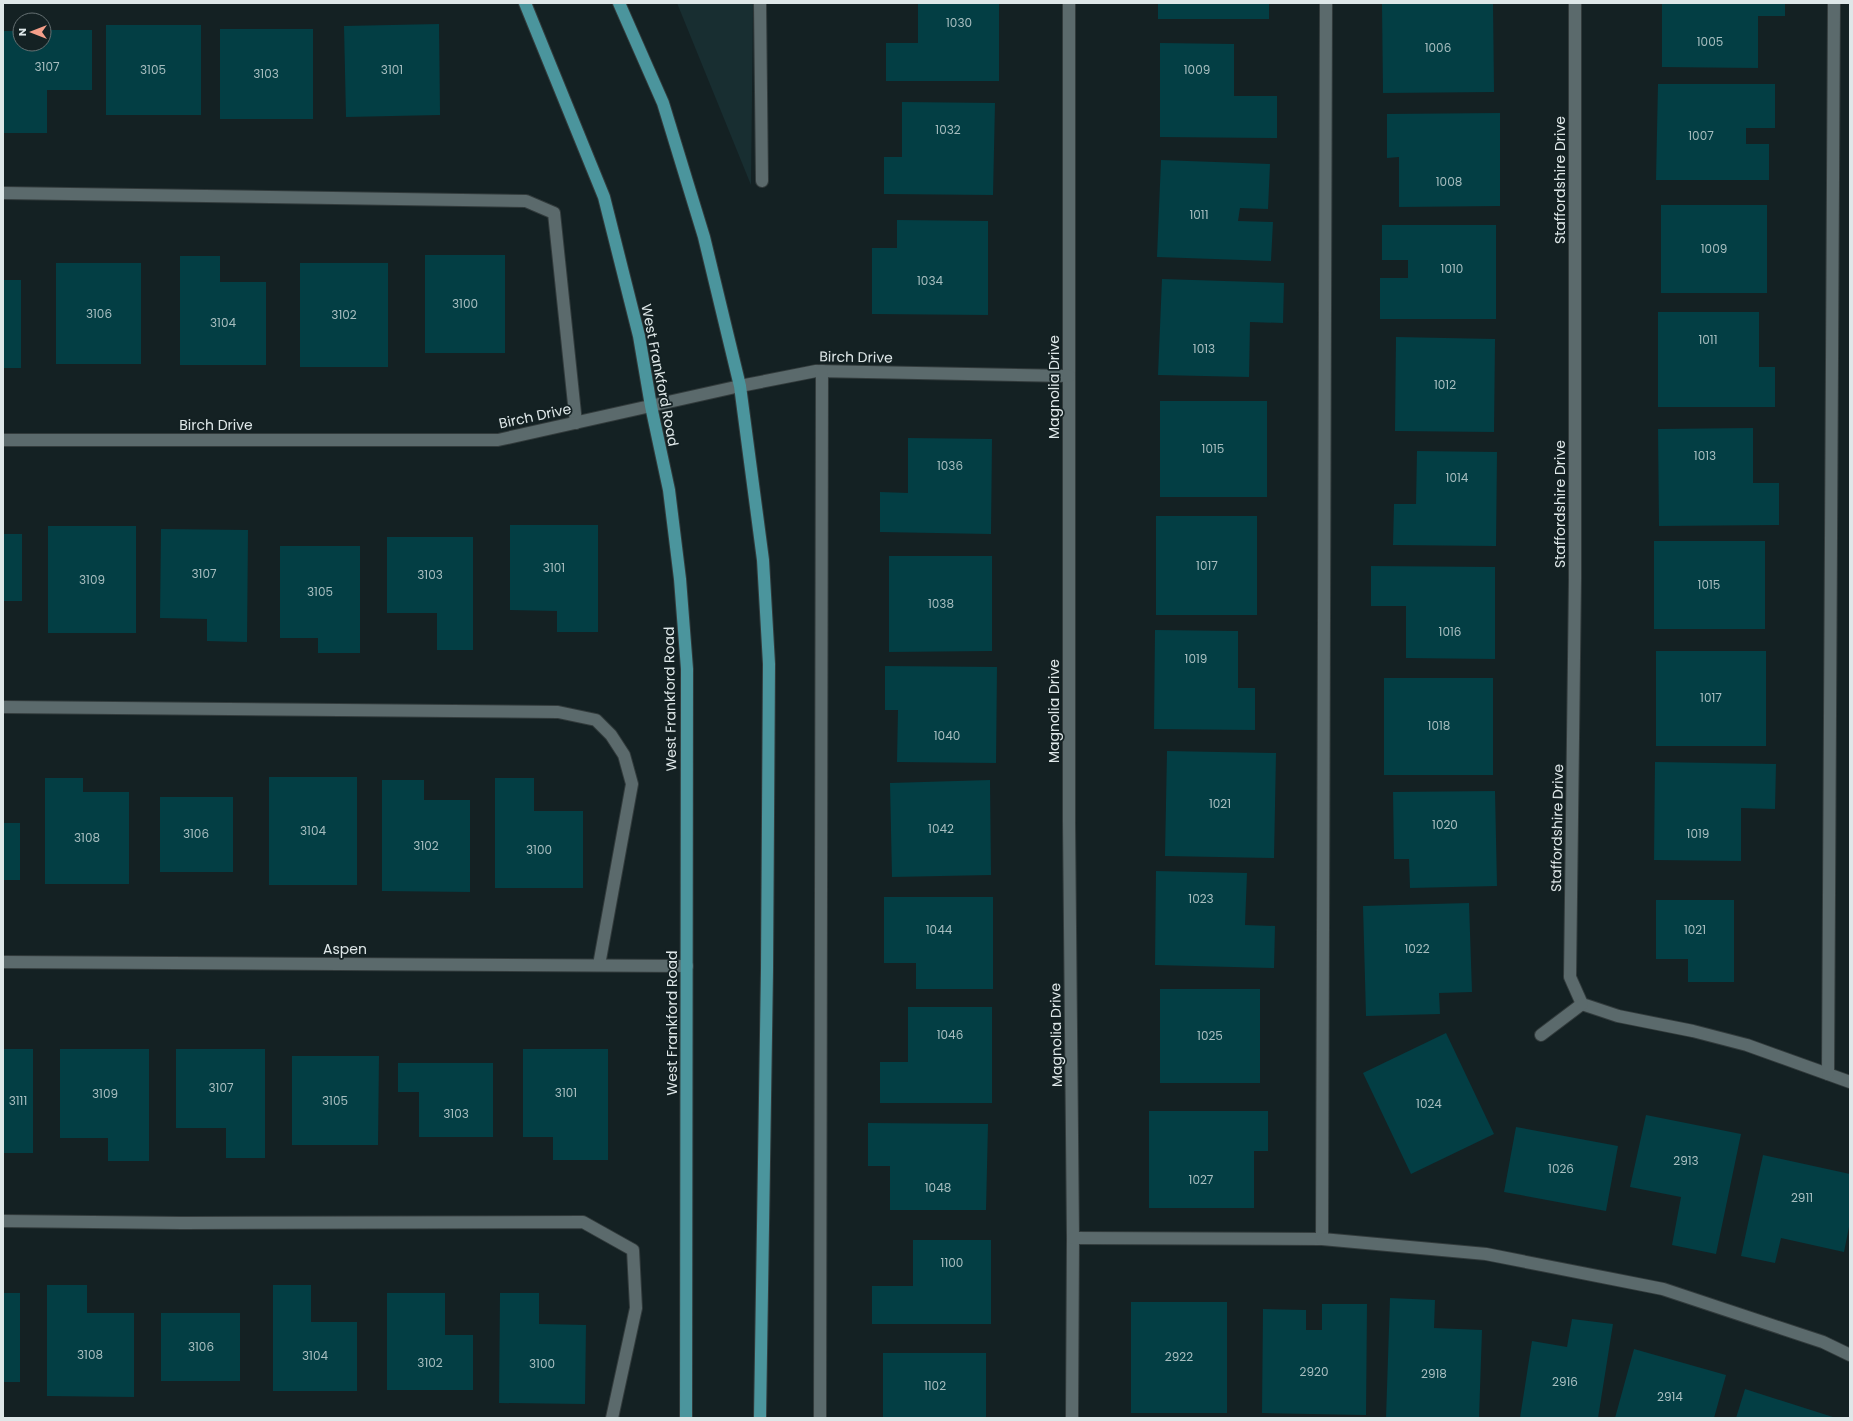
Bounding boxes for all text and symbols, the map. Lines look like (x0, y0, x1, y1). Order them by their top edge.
north arrow (12, 12, 52, 52)
house number: 1030 (946, 14, 972, 31)
text: N (14, 28, 30, 36)
house number: 1005 (1697, 33, 1723, 50)
house number: 1006 (1425, 39, 1451, 56)
house number: 3107 (35, 58, 60, 75)
house number: 3105 (140, 61, 166, 78)
house number: 3101 (381, 61, 403, 78)
house number: 1009 (1184, 61, 1210, 78)
house number: 3103 (253, 65, 279, 82)
street label: Staffordshire Drive (1550, 116, 1570, 244)
house number: 1032 (935, 121, 961, 138)
house number: 1007 (1688, 127, 1714, 144)
house number: 1008 (1436, 173, 1462, 190)
house number: 1011 (1189, 206, 1209, 223)
house number: 1009 (1701, 240, 1727, 257)
house number: 1010 (1441, 260, 1463, 277)
house number: 1034 (917, 272, 943, 289)
house number: 3100 (452, 295, 478, 312)
street label: West Frankford Road (636, 302, 684, 448)
house number: 3106 (86, 305, 112, 322)
house number: 3102 (331, 306, 357, 323)
house number: 3104 (210, 314, 236, 331)
house number: 1011 (1698, 331, 1718, 348)
street label: Magnolia Drive (1044, 335, 1064, 439)
house number: 1013 (1193, 340, 1215, 357)
street label: Birch Drive (819, 346, 893, 368)
house number: 1012 (1434, 376, 1456, 393)
street label: Birch Drive (497, 399, 573, 433)
street label: Birch Drive (179, 415, 253, 435)
house number: 1015 (1202, 440, 1224, 457)
street label: Staffordshire Drive (1550, 440, 1570, 568)
house number: 1013 (1694, 447, 1716, 464)
house number: 1036 (937, 457, 963, 474)
house number: 1014 (1446, 469, 1469, 486)
house number: 1017 (1196, 557, 1218, 574)
house number: 3101 (543, 559, 565, 576)
house number: 3107 (192, 565, 217, 582)
house number: 3103 (417, 566, 443, 583)
house number: 3109 (79, 571, 105, 588)
house number: 1015 (1698, 576, 1720, 593)
house number: 3105 (307, 583, 333, 600)
house number: 1038 (928, 595, 954, 612)
house number: 1016 (1439, 623, 1461, 640)
street label: West Frankford Road (659, 626, 681, 772)
house number: 1019 (1185, 650, 1207, 667)
street label: Magnolia Drive (1044, 659, 1064, 763)
house number: 1017 (1700, 689, 1722, 706)
house number: 1018 (1428, 717, 1450, 734)
house number: 1040 (934, 727, 960, 744)
street label: Staffordshire Drive (1546, 763, 1568, 892)
house number: 1021 (1209, 795, 1231, 812)
house number: 1020 (1432, 816, 1458, 833)
house number: 1042 (928, 820, 954, 837)
house number: 3104 (300, 822, 326, 839)
house number: 3106 (183, 825, 209, 842)
house number: 1019 (1687, 825, 1709, 842)
house number: 3108 (74, 829, 100, 846)
house number: 3102 (413, 837, 439, 854)
house number: 3100 (526, 841, 552, 858)
house number: 1023 (1188, 890, 1214, 907)
house number: 1044 (926, 921, 953, 938)
house number: 1021 (1684, 921, 1706, 938)
street label: Aspen (323, 939, 367, 959)
house number: 1022 (1404, 940, 1430, 957)
street label: West Frankford Road (662, 951, 682, 1095)
street label: Magnolia Drive (1045, 982, 1067, 1087)
house number: 1046 (937, 1026, 963, 1043)
house number: 1025 (1197, 1027, 1223, 1044)
house number: 3107 (209, 1079, 234, 1096)
house number: 3101 (555, 1084, 577, 1101)
house number: 3109 (92, 1085, 118, 1102)
house number: 3111 (9, 1092, 27, 1109)
house number: 3105 (322, 1092, 348, 1109)
house number: 1024 (1416, 1095, 1442, 1112)
house number: 3103 (443, 1105, 469, 1122)
house number: 2913 (1673, 1152, 1699, 1169)
house number: 1026 (1548, 1160, 1574, 1177)
house number: 1027 (1189, 1171, 1214, 1188)
house number: 1048 (925, 1179, 951, 1196)
house number: 2911 (1791, 1189, 1813, 1206)
house number: 1100 (941, 1254, 963, 1271)
house number: 3106 (188, 1338, 214, 1355)
house number: 3108 (77, 1346, 103, 1363)
house number: 3104 (302, 1347, 328, 1364)
house number: 2922 (1165, 1348, 1193, 1365)
house number: 3102 (417, 1354, 443, 1371)
house number: 3100 (529, 1355, 555, 1372)
house number: 2920 (1300, 1363, 1328, 1380)
house number: 2918 (1421, 1365, 1447, 1382)
house number: 2916 (1552, 1373, 1578, 1390)
house number: 1102 (924, 1377, 946, 1394)
house number: 2914 (1657, 1388, 1683, 1405)

